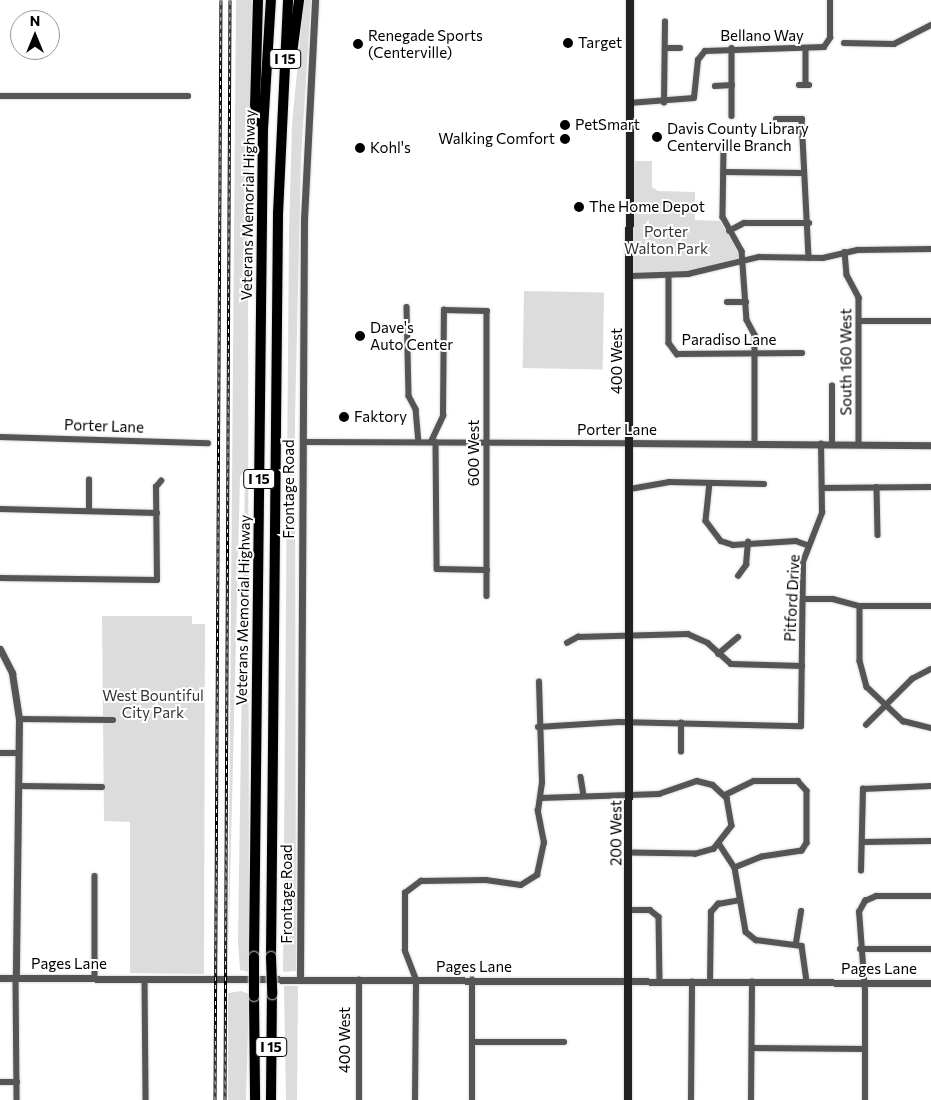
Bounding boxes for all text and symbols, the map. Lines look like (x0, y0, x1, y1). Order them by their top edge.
north arrow (10, 10, 60, 60)
text: N (30, 12, 40, 29)
place label: Renegade Sports (Centerville) (368, 26, 483, 61)
street label: Bellano Way (720, 27, 804, 45)
place label: Target (578, 34, 622, 52)
marker: Target (562, 37, 574, 49)
marker: Renegade Sports (Centerville) (352, 38, 364, 50)
road number: I 15 (269, 48, 301, 70)
street label: Veterans Memorial Highway (237, 110, 259, 300)
place label: PetSmart (575, 116, 640, 134)
marker: PetSmart (559, 119, 571, 131)
place label: Davis County Library Centerville Branch (667, 119, 809, 154)
place label: Walking Comfort (438, 130, 555, 148)
marker: Davis County Library Centerville Branch (651, 131, 663, 143)
marker: Walking Comfort (559, 133, 571, 145)
place label: Kohl's (370, 139, 411, 157)
marker: Kohl's (354, 142, 366, 154)
place label: The Home Depot (589, 198, 705, 216)
marker: The Home Depot (573, 201, 585, 213)
park label: Porter Walton Park (624, 222, 708, 257)
street label: South 160 West (837, 308, 855, 416)
place label: Dave's Auto Center (370, 318, 453, 353)
street label: 400 West (608, 328, 626, 394)
marker: Dave's Auto Center (354, 330, 366, 342)
street label: Paradiso Lane (681, 331, 777, 349)
place label: Faktory (354, 408, 407, 426)
marker: Faktory (338, 411, 350, 423)
street label: Porter Lane (64, 416, 144, 436)
street label: 600 West (465, 420, 483, 486)
street label: Porter Lane (577, 421, 657, 439)
street label: Frontage Road (280, 439, 298, 539)
road number: I 15 (243, 468, 275, 490)
street label: Veterans Memorial Highway (232, 515, 254, 705)
street label: Pitford Drive (781, 554, 803, 642)
park label: West Bountiful City Park (102, 686, 204, 721)
street label: 200 West (607, 800, 625, 866)
street label: Frontage Road (278, 844, 296, 944)
street label: Pages Lane (31, 955, 107, 973)
street label: Pages Lane (436, 958, 512, 976)
street label: Pages Lane (841, 960, 917, 978)
street label: 400 West (336, 1007, 354, 1073)
road number: I 15 (255, 1036, 287, 1058)

